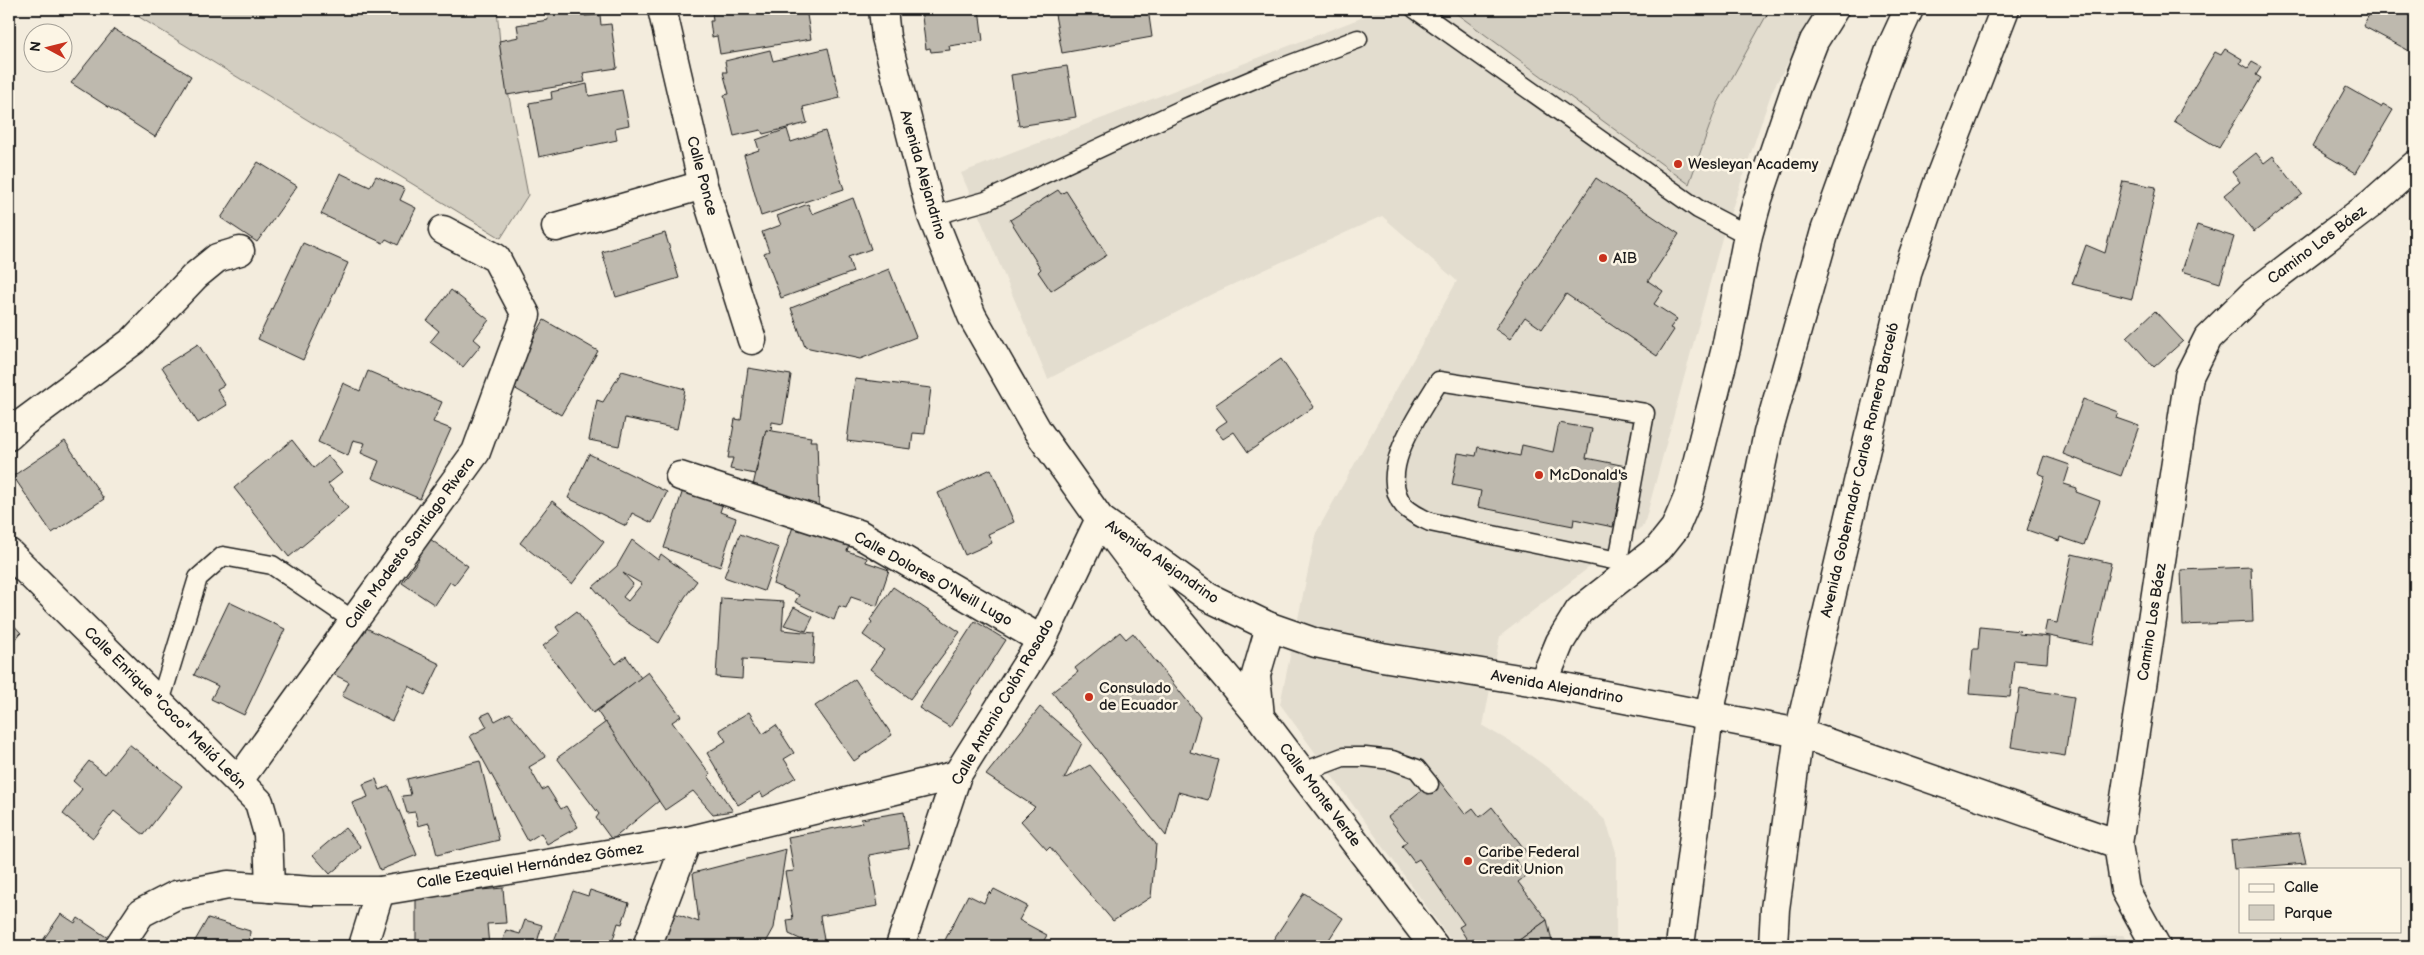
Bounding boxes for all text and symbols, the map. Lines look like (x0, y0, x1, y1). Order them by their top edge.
north arrow (22, 22, 72, 72)
text: N (27, 40, 45, 53)
street label: Avenida Alejandrino (895, 108, 951, 242)
street label: Calle Ponce (682, 134, 722, 218)
place label: Wesleyan Academy (1688, 155, 1819, 174)
marker: Wesleyan Academy (1672, 158, 1684, 170)
street label: Camino Los Báez (2264, 201, 2371, 288)
place label: AIB (1613, 249, 1637, 268)
marker: AIB (1597, 252, 1609, 264)
street label: Avenida Gobernador Carlos Romero Barceló (1817, 321, 1903, 619)
street label: Calle Modesto Santiago Rivera (341, 453, 479, 633)
place label: McDonald's (1549, 466, 1628, 485)
marker: McDonald's (1533, 469, 1545, 481)
street label: Avenida Alejandrino (1102, 516, 1222, 608)
street label: Calle Dolores O'Neill Lugo (850, 527, 1016, 631)
street label: Camino Los Báez (2133, 561, 2171, 682)
street label: Calle Antonio Colón Rosado (947, 615, 1059, 789)
street label: Calle Enrique "Coco" Meliá León (80, 623, 250, 793)
street label: Avenida Alejandrino (1489, 666, 1625, 708)
place label: Consulado de Ecuador (1099, 679, 1178, 715)
marker: Consulado de Ecuador (1083, 691, 1095, 703)
street label: Calle Monte Verde (1275, 739, 1365, 851)
street label: Calle Ezequiel Hernández Gómez (415, 839, 645, 893)
place label: Caribe Federal Credit Union (1478, 843, 1579, 879)
marker: Caribe Federal Credit Union (1462, 855, 1474, 867)
legend (2239, 868, 2402, 932)
text: Calle (2284, 878, 2319, 897)
text: Parque (2284, 904, 2333, 923)

